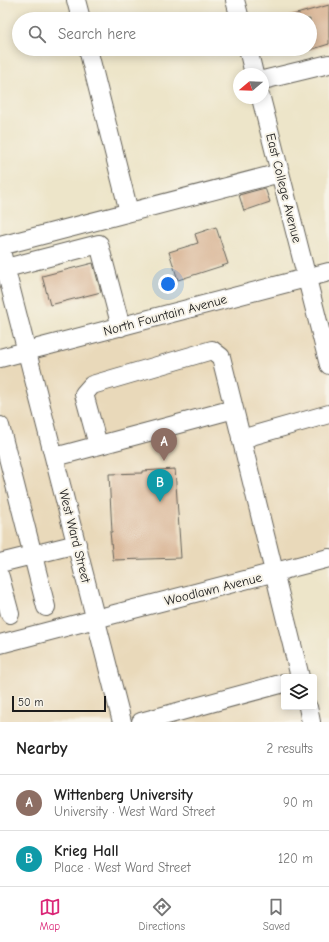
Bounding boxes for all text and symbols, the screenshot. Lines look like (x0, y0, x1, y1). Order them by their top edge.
search box (12, 12, 317, 56)
icon: search (26, 23, 48, 45)
text: Search here (58, 25, 136, 43)
north arrow (233, 68, 269, 104)
street label: East College Avenue (263, 132, 305, 245)
your location (158, 274, 178, 294)
street label: North Fountain Avenue (102, 291, 229, 339)
pin: A (151, 428, 177, 461)
pin: B (147, 469, 173, 502)
street label: West Ward Street (56, 488, 94, 586)
street label: Woodlawn Avenue (163, 570, 264, 608)
map controls (281, 674, 317, 710)
button: layers (281, 674, 317, 710)
scale bar (12, 694, 106, 713)
text: 50 m (18, 696, 43, 709)
text: Nearby (16, 739, 67, 758)
text: 2 results (266, 741, 313, 756)
text: Wittenberg University (54, 786, 193, 804)
text: A (25, 795, 33, 810)
text: 90 m (283, 795, 313, 810)
text: University · West Ward Street (54, 804, 215, 819)
text: Krieg Hall (54, 842, 118, 860)
text: B (25, 851, 33, 866)
text: 120 m (278, 851, 313, 866)
text: Place · West Ward Street (54, 860, 191, 875)
tab: Map (39, 896, 61, 933)
tab: Directions (139, 896, 185, 933)
tab: Saved (263, 896, 290, 933)

